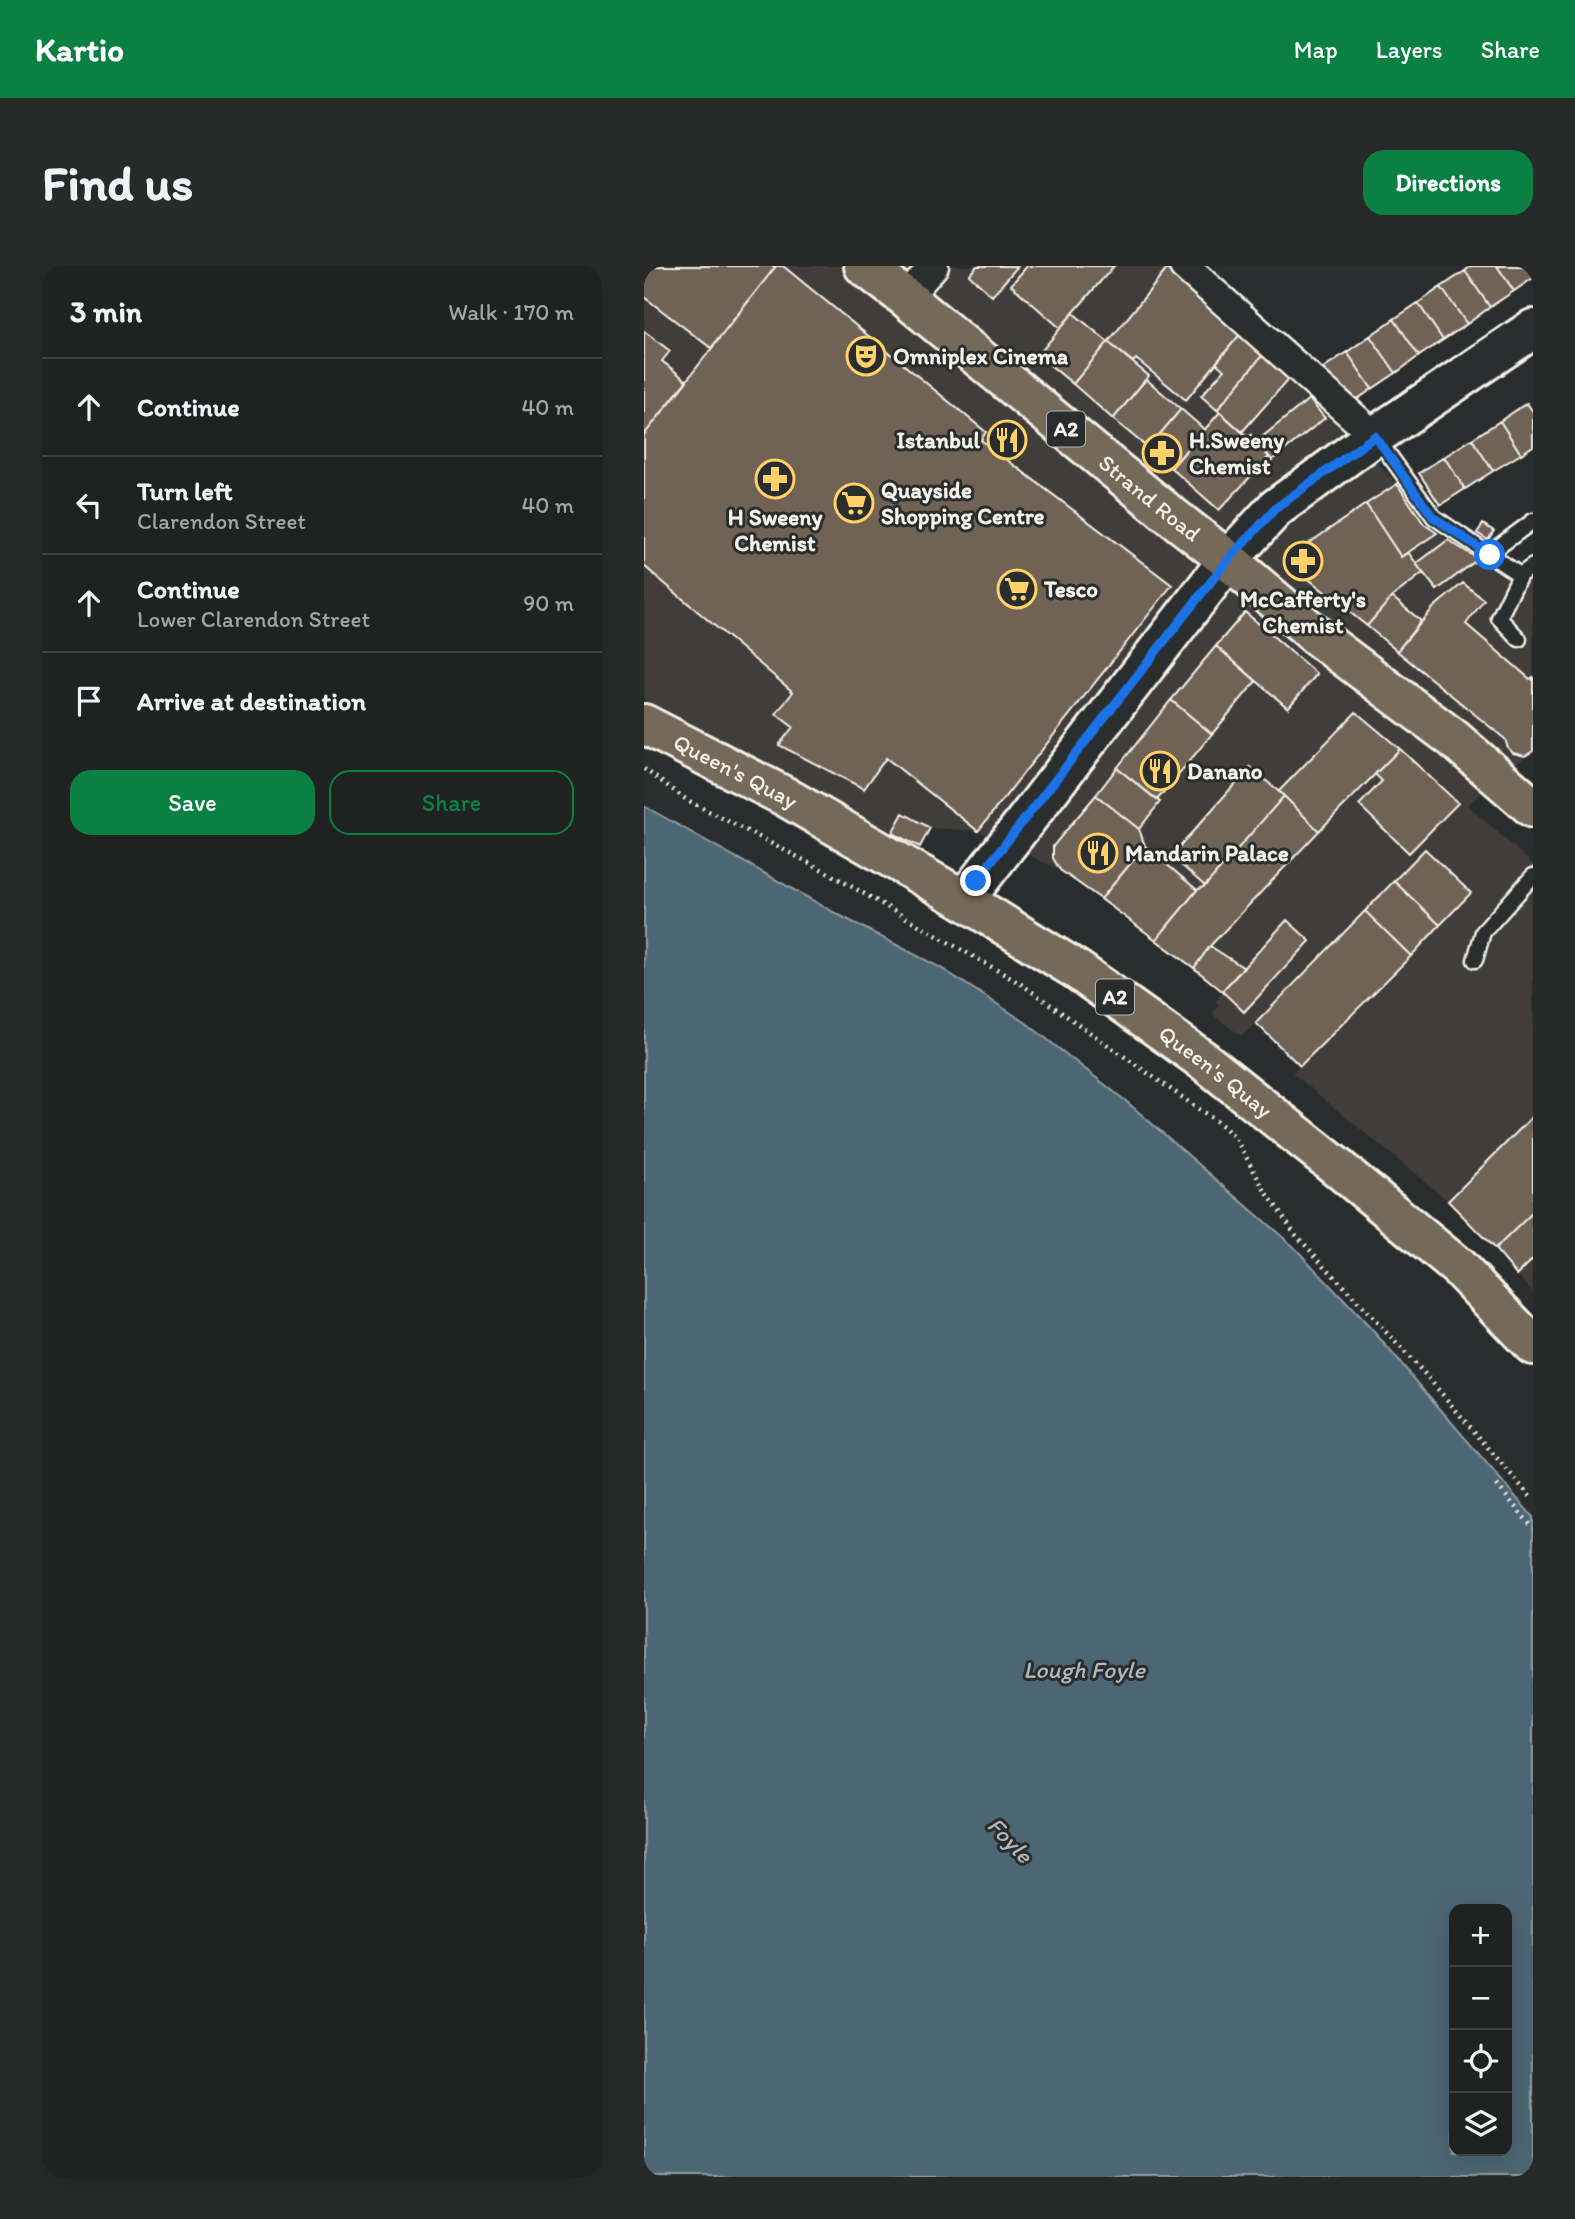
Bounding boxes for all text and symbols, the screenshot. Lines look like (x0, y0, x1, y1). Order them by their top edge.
text: Kartio (35, 30, 124, 69)
text: Map (1294, 35, 1338, 64)
text: Layers (1376, 35, 1443, 64)
text: Share (1481, 35, 1540, 64)
button: Directions (1363, 150, 1533, 215)
text: Find us (42, 153, 193, 212)
text: 3 min (70, 293, 142, 330)
text: Walk · 170 m (448, 298, 574, 326)
theatre icon: Omniplex Cinema (845, 335, 887, 377)
place label: Omniplex Cinema (893, 342, 1069, 370)
icon: ahead (70, 388, 108, 426)
text: Continue (137, 391, 240, 423)
text: 40 m (521, 393, 574, 421)
road number: A2 (1047, 412, 1085, 446)
restaurant icon: Istanbul (986, 419, 1028, 461)
place label: Istanbul (897, 426, 980, 454)
place label: H.Sweeny Chemist (1189, 426, 1284, 480)
pharmacy icon: H.Sweeny Chemist (1141, 432, 1183, 474)
street label: Strand Road (1093, 448, 1206, 547)
pharmacy icon: H Sweeny Chemist (754, 458, 796, 500)
text: Turn left (137, 475, 233, 507)
place label: Quayside Shopping Centre (881, 476, 1045, 530)
supermarket icon: Quayside Shopping Centre (833, 482, 875, 524)
icon: left (70, 486, 108, 524)
text: 40 m (521, 491, 574, 519)
place label: H Sweeny Chemist (728, 503, 822, 557)
text: Clarendon Street (137, 507, 306, 535)
route start (1474, 539, 1505, 570)
pharmacy icon: McCafferty's Chemist (1282, 540, 1324, 582)
supermarket icon: Tesco (996, 568, 1038, 610)
text: Continue (137, 573, 240, 605)
place label: Tesco (1043, 575, 1098, 603)
icon: ahead (70, 584, 108, 622)
place label: McCafferty's Chemist (1240, 585, 1366, 639)
text: 90 m (523, 589, 574, 617)
text: Lower Clarendon Street (137, 605, 370, 633)
icon: arrive (70, 682, 108, 720)
text: Arrive at destination (137, 685, 366, 717)
street label: Queen's Quay (669, 728, 803, 815)
restaurant icon: Danano (1139, 750, 1181, 792)
place label: Danano (1187, 757, 1263, 785)
button: Save (70, 770, 315, 835)
button: Share (329, 770, 574, 835)
restaurant icon: Mandarin Palace (1077, 832, 1119, 874)
place label: Mandarin Palace (1125, 839, 1289, 867)
route end (960, 865, 991, 896)
road number: A2 (1096, 980, 1134, 1014)
street label: Queen's Quay (1153, 1019, 1278, 1124)
water label: Lough Foyle (1023, 1655, 1146, 1684)
water label: Foyle (981, 1810, 1040, 1870)
map controls (1449, 1904, 1512, 2156)
button: + (1449, 1904, 1512, 1967)
button: − (1449, 1967, 1512, 2030)
button: locate (1449, 2030, 1512, 2093)
button: layers (1449, 2093, 1512, 2156)

